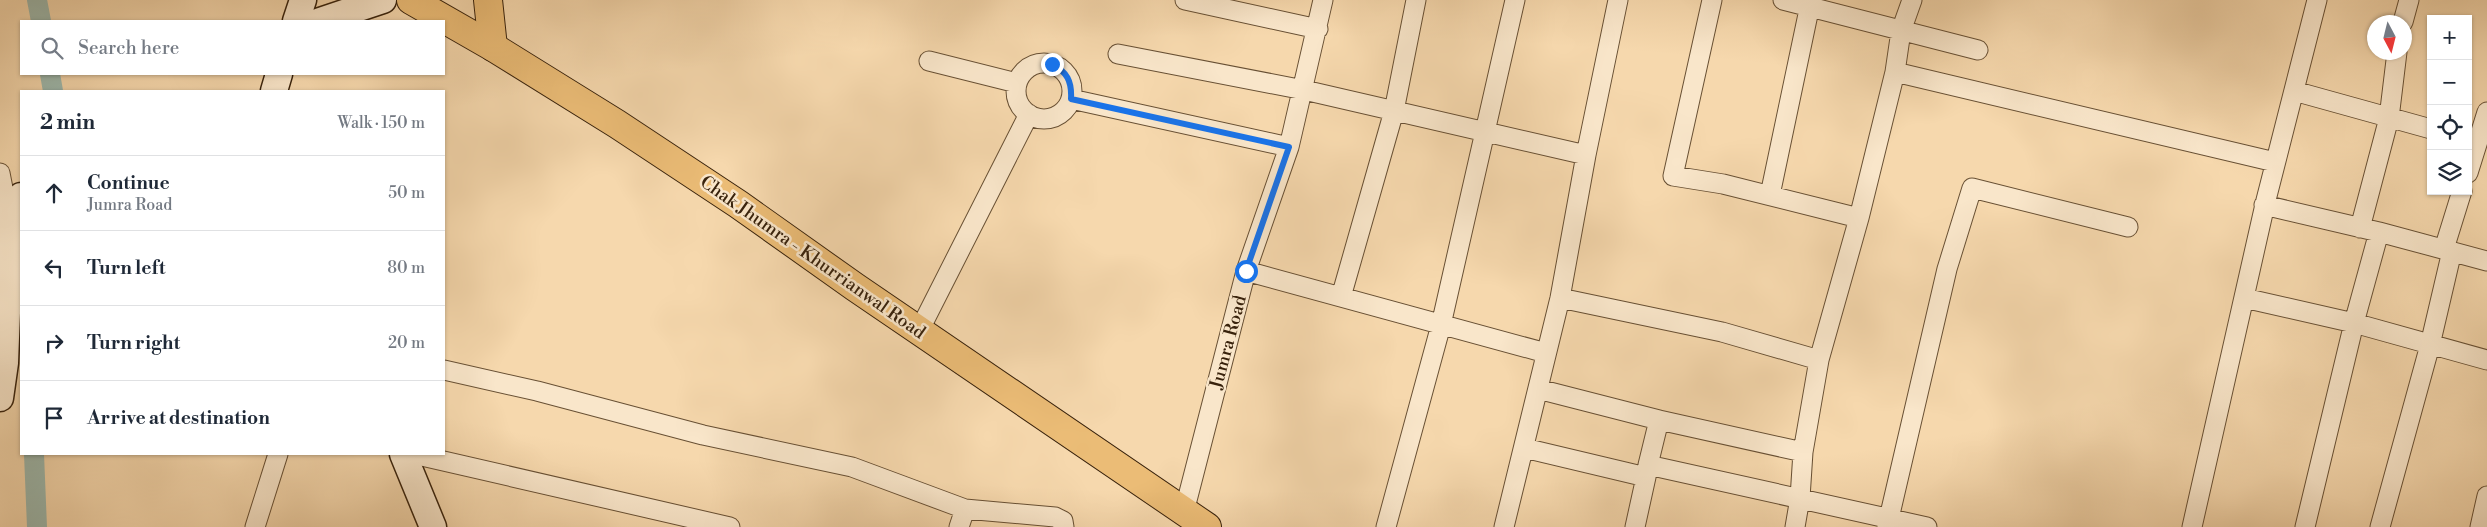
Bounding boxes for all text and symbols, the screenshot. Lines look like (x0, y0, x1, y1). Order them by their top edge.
north arrow (2367, 15, 2412, 60)
map controls (2427, 15, 2472, 195)
button: + (2427, 15, 2472, 60)
search box (20, 20, 445, 75)
icon: search (38, 34, 66, 62)
text: Search here (78, 36, 179, 60)
route end (1041, 53, 1064, 76)
button: − (2427, 60, 2472, 105)
button: locate (2427, 105, 2472, 150)
text: 2 min (40, 110, 95, 136)
text: Walk · 150 m (337, 113, 425, 133)
button: layers (2427, 150, 2472, 195)
street label: Chak Jhumra - Khurrianwal Road (695, 170, 931, 345)
text: Continue (87, 171, 170, 195)
icon: ahead (40, 179, 68, 207)
text: 50 m (388, 183, 425, 203)
text: Jumra Road (87, 195, 172, 215)
icon: left (40, 254, 68, 282)
text: Turn left (87, 256, 166, 280)
text: 80 m (387, 258, 425, 278)
route start (1235, 260, 1258, 283)
street label: Jumra Road (1205, 292, 1252, 392)
icon: right (40, 329, 68, 357)
text: Turn right (87, 331, 180, 355)
text: 20 m (388, 333, 425, 353)
icon: arrive (40, 404, 68, 432)
text: Arrive at destination (87, 406, 270, 430)

